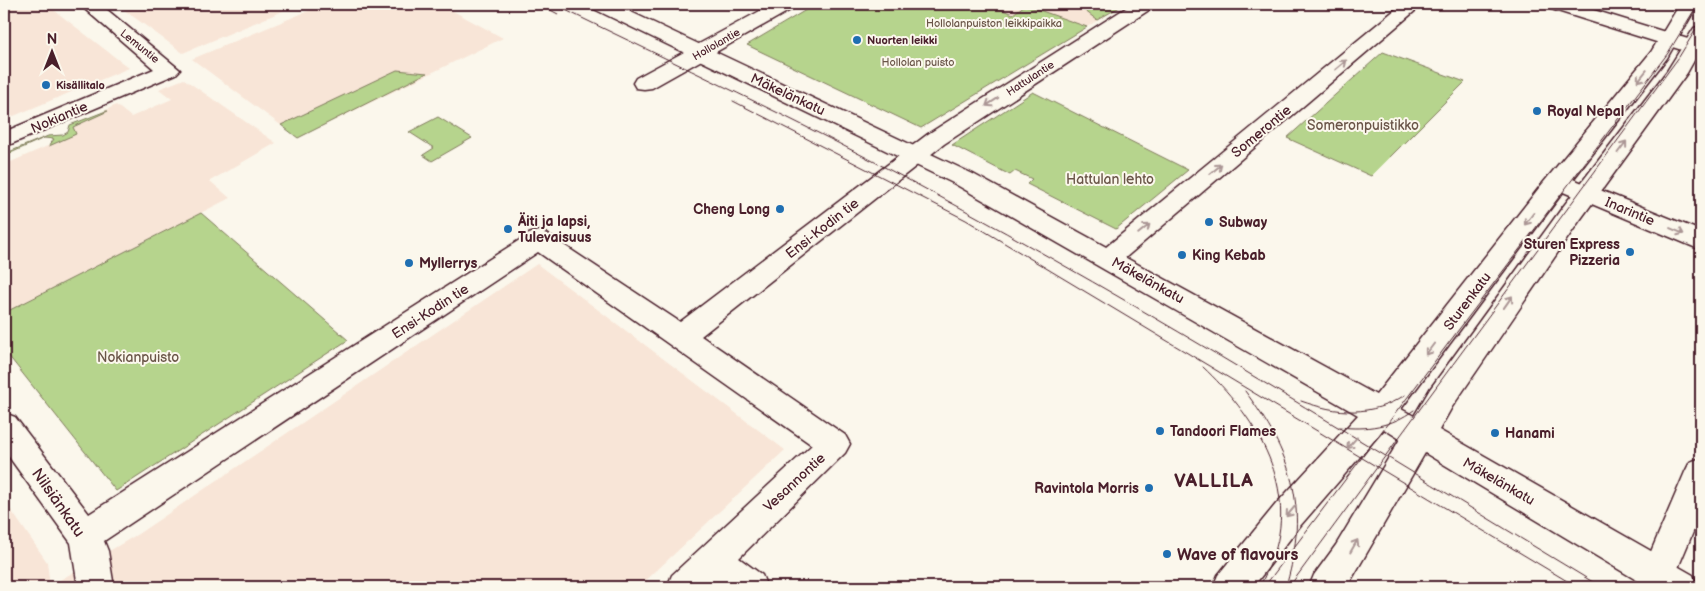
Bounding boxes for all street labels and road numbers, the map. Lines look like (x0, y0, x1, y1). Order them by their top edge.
street label: Hollolantie (690, 25, 743, 63)
street label: Lemuntie (118, 27, 162, 66)
street label: Hattulantie (1004, 58, 1057, 99)
street label: Mäkelänkatu (748, 70, 828, 119)
street label: Nokiantie (28, 98, 90, 137)
street label: Somerontie (1228, 101, 1295, 161)
street label: Inarintie (1602, 193, 1657, 229)
street label: Ensi-Kodin tie (782, 195, 862, 262)
street label: Mäkelänkatu (1108, 254, 1187, 307)
street label: Sturenkatu (1440, 269, 1495, 334)
street label: Ensi-Kodin tie (389, 280, 472, 343)
street label: Vesannontie (760, 449, 829, 515)
street label: Mäkelänkatu (1460, 454, 1538, 509)
street label: Nilsiänkatu (27, 465, 88, 541)

